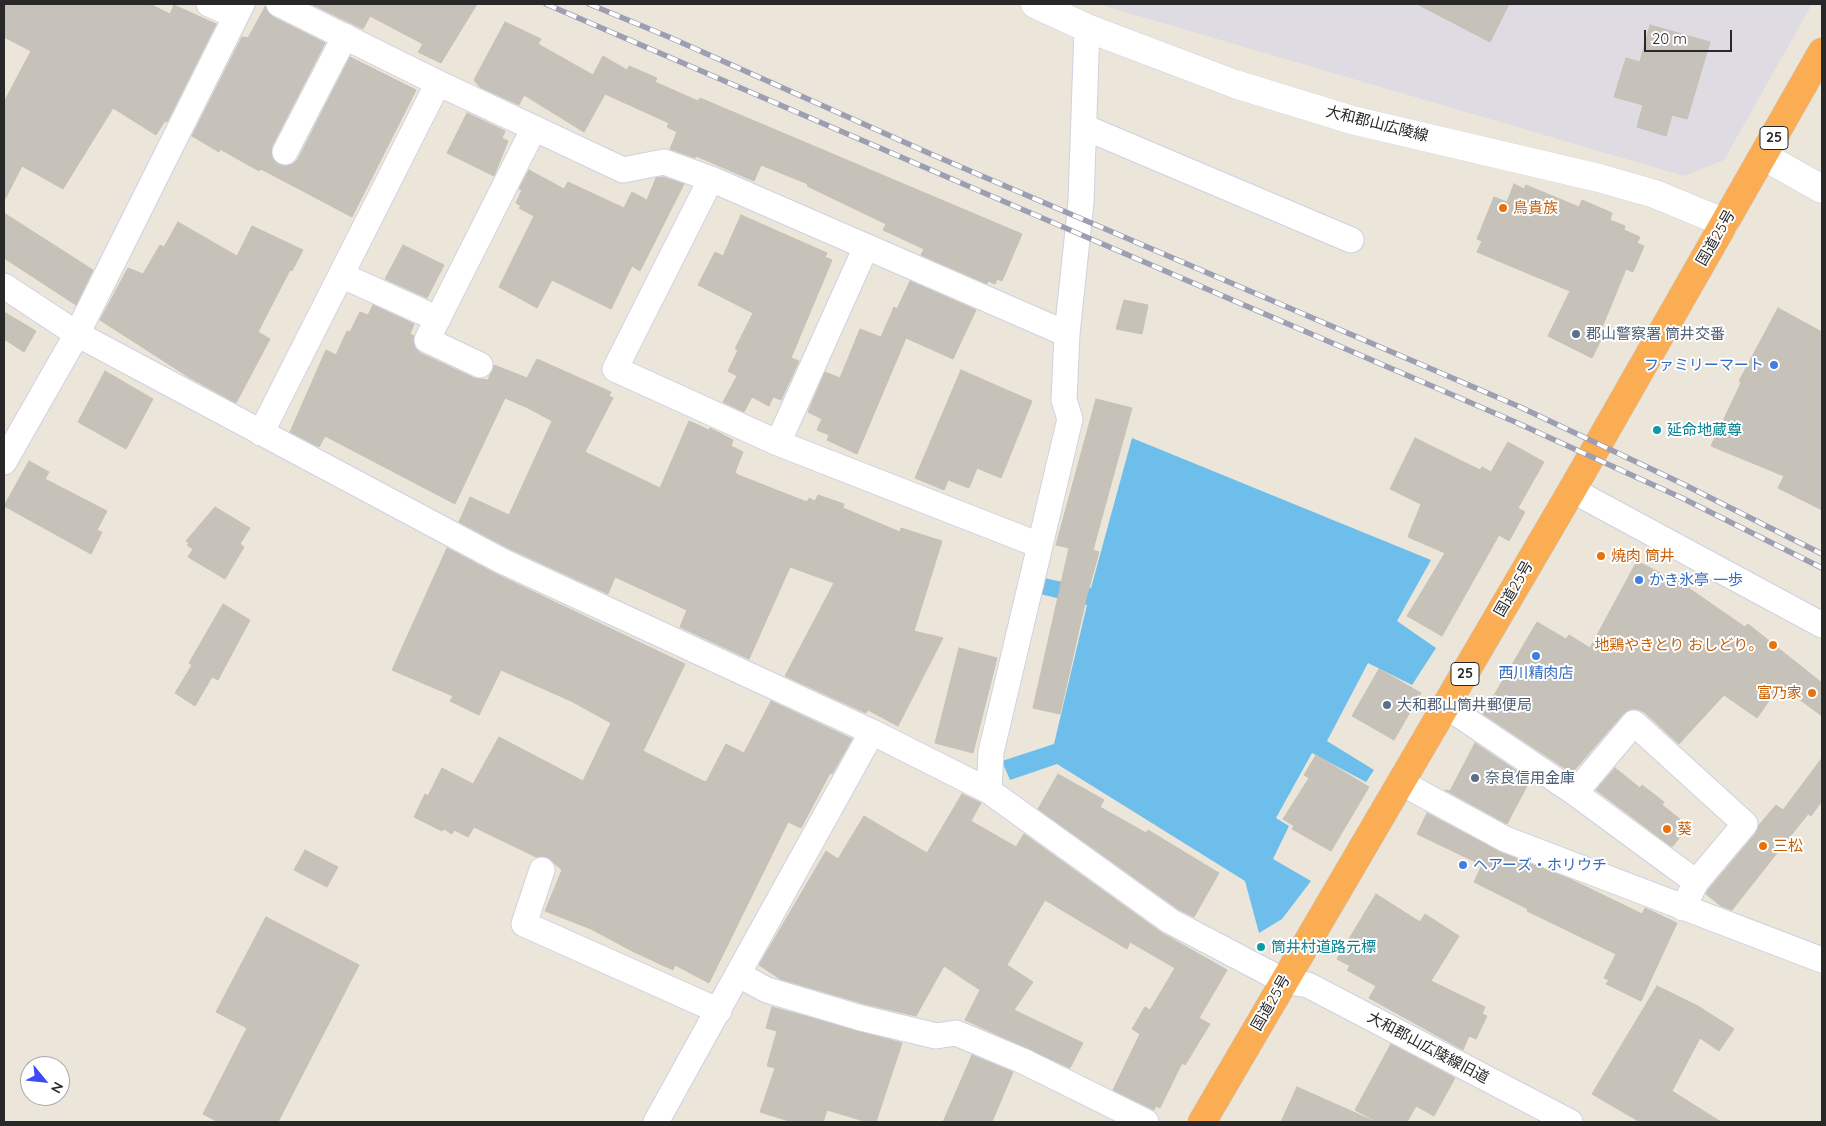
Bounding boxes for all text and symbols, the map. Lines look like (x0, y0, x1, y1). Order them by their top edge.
scale bar (1646, 20, 1734, 52)
text: 20 m (1652, 29, 1687, 48)
street label: 大和郡山広陵線 (1324, 103, 1430, 145)
road number: 25 (1760, 126, 1788, 150)
place label: 鳥貴族 (1513, 199, 1558, 217)
marker: 鳥貴族 (1497, 202, 1509, 214)
street label: 国道25号 (1693, 207, 1739, 269)
place label: 郡山警察署 筒井交番 (1586, 325, 1725, 343)
marker: 郡山警察署 筒井交番 (1570, 328, 1582, 340)
place label: ファミリーマート (1644, 356, 1764, 374)
marker: ファミリーマート (1768, 359, 1780, 371)
place label: 延命地蔵尊 (1667, 421, 1742, 439)
marker: 延命地蔵尊 (1651, 424, 1663, 436)
place label: 焼肉 筒井 (1611, 547, 1675, 565)
marker: 焼肉 筒井 (1595, 550, 1607, 562)
street label: 国道25号 (1491, 558, 1537, 620)
place label: かき氷亭 一歩 (1649, 571, 1743, 589)
marker: かき氷亭 一歩 (1633, 574, 1645, 586)
place label: 地鶏やきとり おしどり。 (1594, 636, 1763, 654)
marker: 地鶏やきとり おしどり。 (1767, 639, 1779, 651)
marker: 西川精肉店 (1530, 650, 1542, 662)
road number: 25 (1451, 662, 1479, 686)
place label: 西川精肉店 (1499, 664, 1573, 682)
place label: 富乃家 (1757, 684, 1802, 702)
marker: 富乃家 (1806, 687, 1818, 699)
place label: 大和郡山筒井郵便局 (1397, 696, 1532, 714)
marker: 大和郡山筒井郵便局 (1381, 699, 1393, 711)
place label: 奈良信用金庫 (1485, 769, 1575, 787)
marker: 奈良信用金庫 (1469, 772, 1481, 784)
place label: 葵 (1677, 820, 1692, 838)
marker: 葵 (1661, 823, 1673, 835)
place label: 三松 (1773, 837, 1803, 855)
marker: 三松 (1757, 840, 1769, 852)
place label: ヘアーズ・ホリウチ (1473, 856, 1607, 874)
marker: ヘアーズ・ホリウチ (1457, 859, 1469, 871)
place label: 筒井村道路元標 (1271, 938, 1376, 956)
marker: 筒井村道路元標 (1255, 941, 1267, 953)
street label: 国道25号 (1248, 972, 1294, 1034)
street label: 大和郡山広陵線旧道 (1364, 1008, 1492, 1088)
north arrow (20, 1056, 70, 1106)
text: N (47, 1079, 68, 1096)

